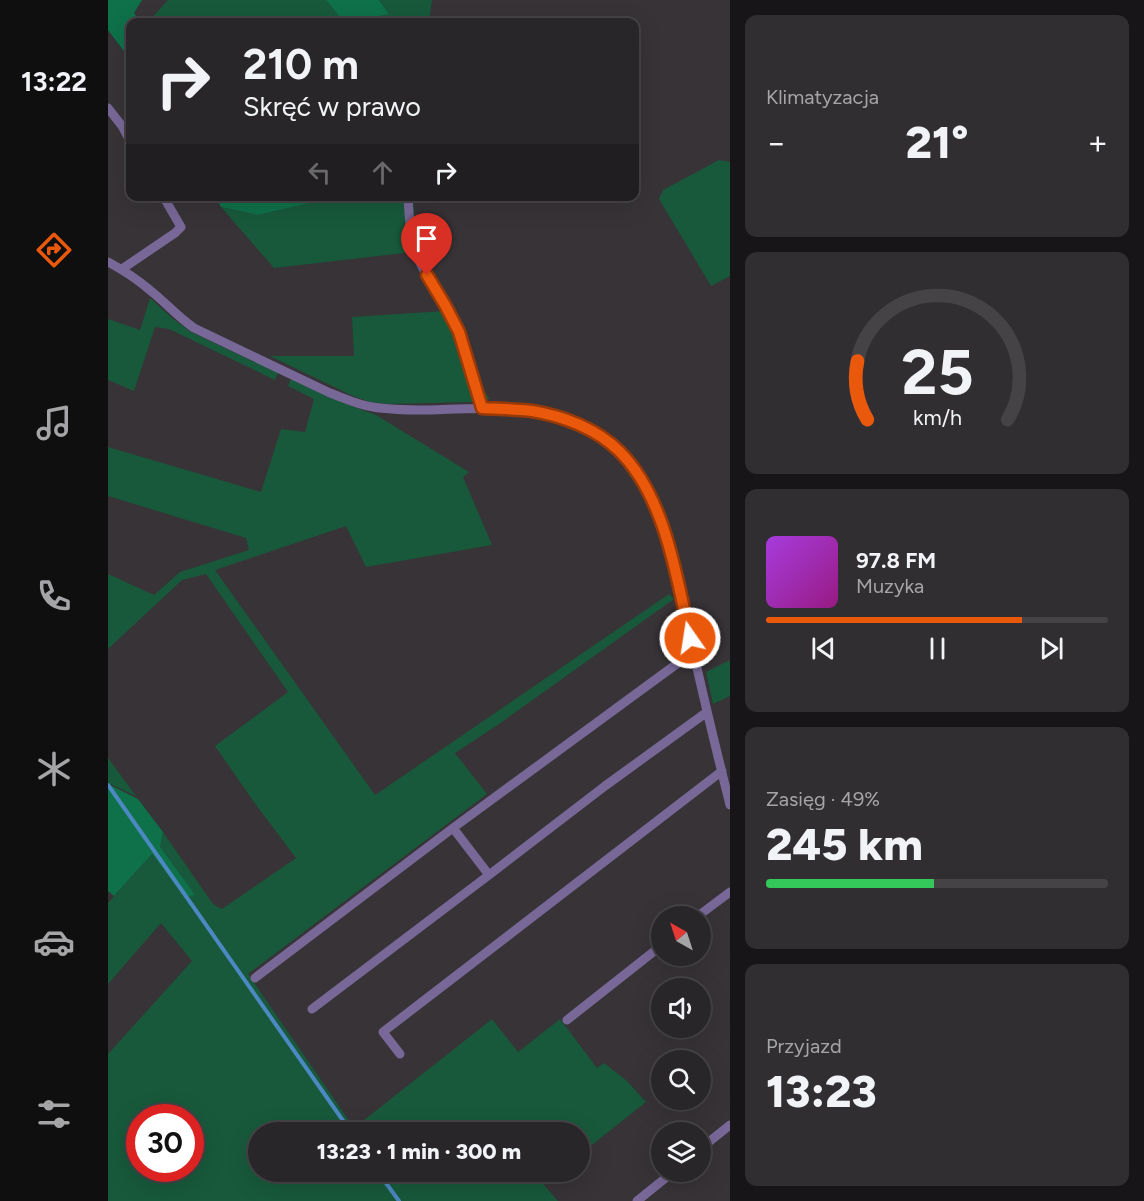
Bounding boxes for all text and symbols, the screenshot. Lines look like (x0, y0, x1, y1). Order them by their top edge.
text: 210 m (243, 39, 359, 90)
icon: right (144, 42, 222, 120)
text: 13:22 (21, 65, 87, 98)
text: Klimatyzacja (766, 85, 879, 109)
text: Skręć w prawo (243, 90, 421, 123)
text: 21° (906, 115, 968, 169)
text: − (766, 123, 787, 162)
text: + (1087, 123, 1108, 162)
icon: left (303, 156, 336, 189)
icon: ahead (366, 156, 399, 189)
icon: right (429, 156, 462, 189)
pin (401, 213, 452, 275)
icon: arrive (410, 222, 443, 255)
icon: directions (33, 229, 75, 271)
text: 25 (901, 335, 973, 410)
icon: music (33, 402, 75, 444)
text: km/h (913, 406, 961, 431)
text: 97.8 FM (856, 547, 936, 574)
text: Muzyka (856, 574, 924, 598)
icon: phone (33, 575, 75, 617)
position arrow (658, 606, 722, 670)
icon: previous (807, 632, 840, 665)
icon: pause (921, 632, 954, 665)
icon: next (1035, 632, 1068, 665)
icon: climate (33, 748, 75, 790)
text: Zasięg · 49% (766, 787, 880, 811)
text: 245 km (766, 817, 923, 871)
north arrow (651, 906, 711, 966)
map controls (651, 906, 711, 1182)
icon: car (33, 921, 75, 963)
button: sound (651, 978, 711, 1038)
text: Przyjazd (766, 1034, 842, 1058)
button: search (651, 1050, 711, 1110)
text: 13:23 (766, 1064, 877, 1118)
icon: filters (33, 1093, 75, 1135)
speed limit sign: 30 (126, 1104, 204, 1182)
button: layers (651, 1122, 711, 1182)
text: 13:23 · 1 min · 300 m (317, 1138, 521, 1165)

